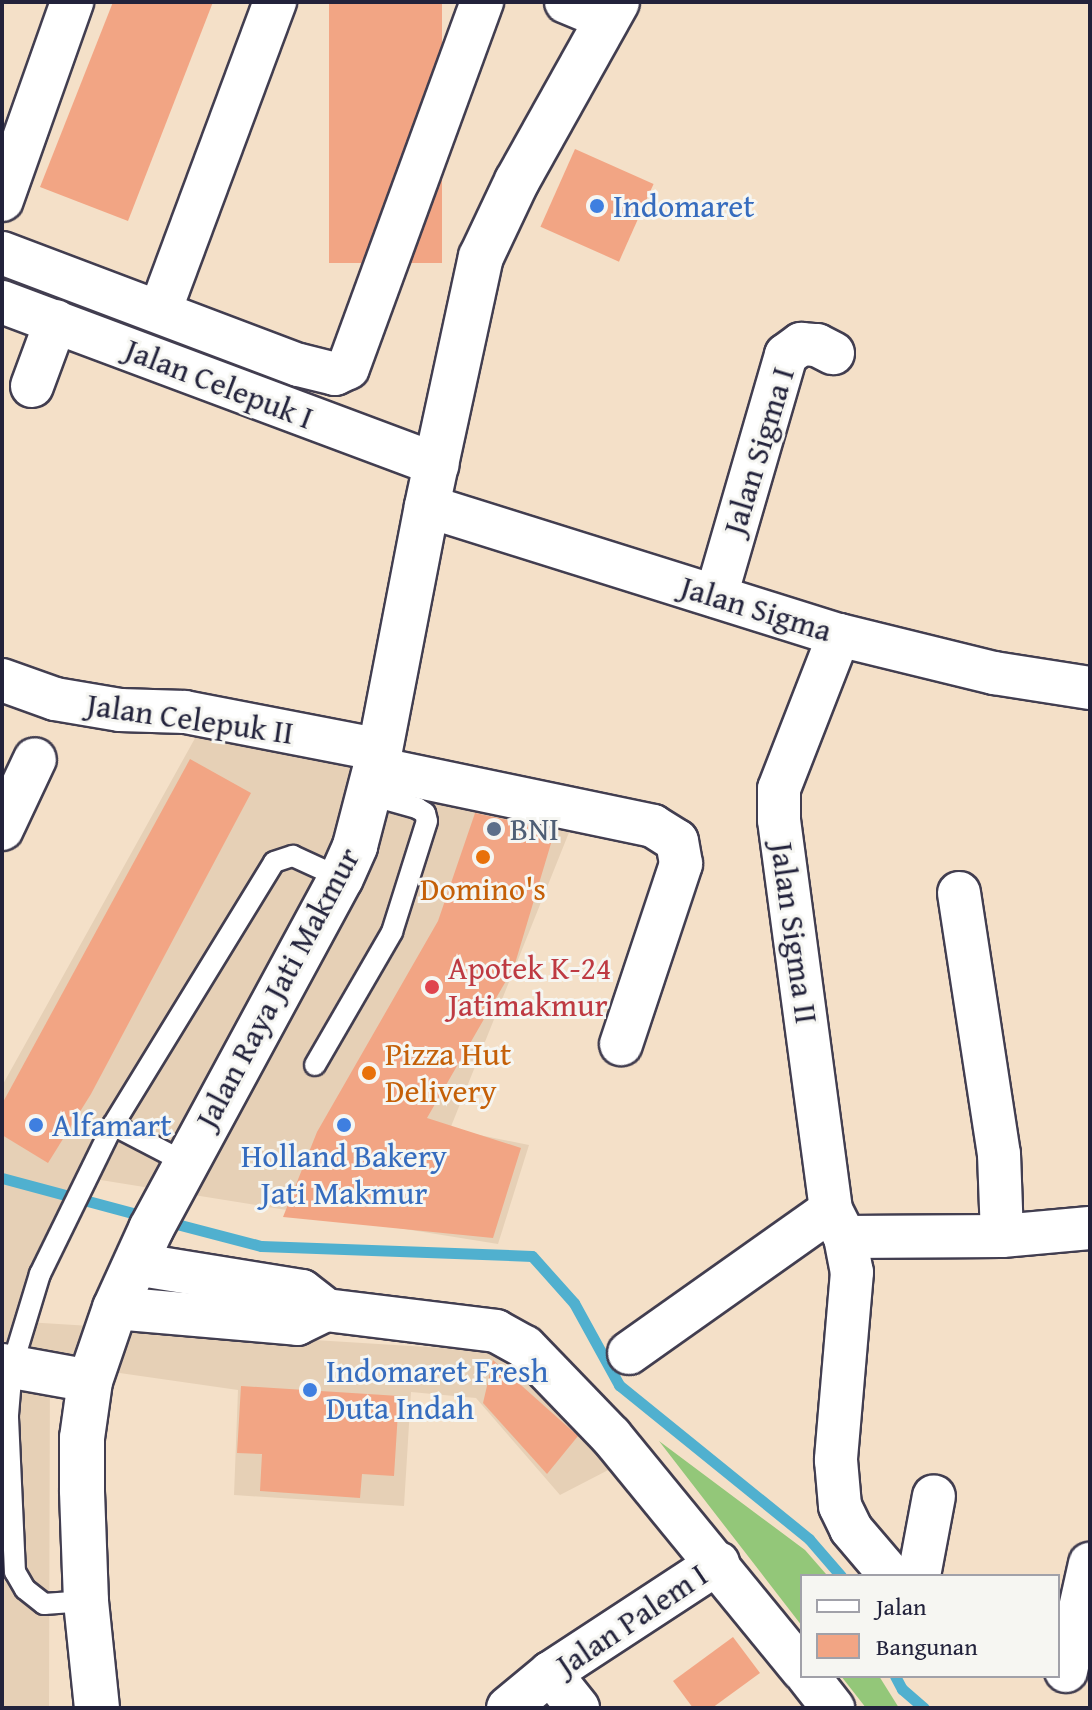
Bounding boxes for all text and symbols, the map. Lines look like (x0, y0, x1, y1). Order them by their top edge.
place label: Indomaret (613, 187, 754, 225)
marker: Indomaret (588, 197, 606, 215)
street label: Jalan Celepuk I (119, 331, 319, 437)
street label: Jalan Sigma I (715, 363, 803, 539)
street label: Jalan Sigma (676, 568, 836, 650)
street label: Jalan Celepuk II (84, 685, 296, 753)
place label: BNI (510, 810, 559, 848)
marker: BNI (485, 820, 503, 838)
street label: Jalan Sigma II (762, 840, 826, 1026)
street label: Jalan Raya Jati Makmur (188, 841, 368, 1135)
marker: Domino's (474, 848, 492, 866)
place label: Domino's (420, 870, 546, 908)
place label: Apotek K-24 Jatimakmur (448, 950, 611, 1025)
marker: Apotek K-24 Jatimakmur (423, 978, 441, 996)
place label: Pizza Hut Delivery (385, 1036, 511, 1111)
marker: Pizza Hut Delivery (360, 1064, 378, 1082)
place label: Alfamart (52, 1106, 172, 1144)
marker: Alfamart (27, 1116, 45, 1134)
marker: Holland Bakery Jati Makmur (335, 1116, 353, 1134)
place label: Holland Bakery Jati Makmur (241, 1138, 447, 1213)
place label: Indomaret Fresh Duta Indah (326, 1353, 549, 1428)
marker: Indomaret Fresh Duta Indah (301, 1381, 319, 1399)
street label: Jalan Palem I (549, 1556, 715, 1684)
legend (800, 1574, 1060, 1678)
text: Jalan (876, 1589, 926, 1624)
text: Bangunan (876, 1629, 978, 1664)

